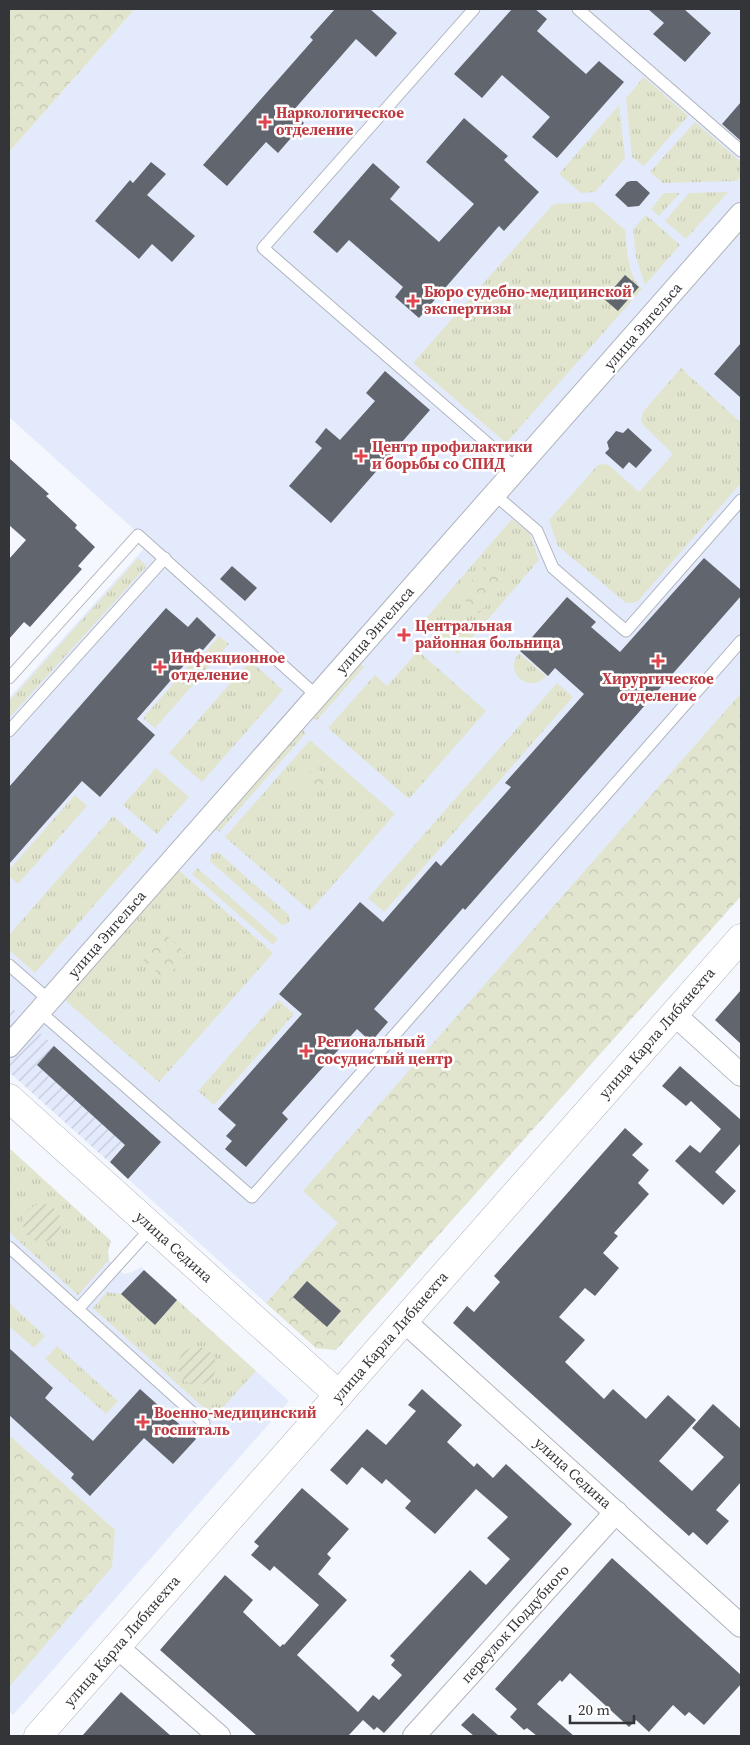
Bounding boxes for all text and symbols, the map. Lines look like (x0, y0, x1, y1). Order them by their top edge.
place label: Наркологическое отделение (276, 102, 404, 140)
marker: Наркологическое отделение (258, 115, 272, 129)
street label: улица Энгельса (599, 277, 687, 374)
place label: Бюро судебно-медицинской экспертизы (424, 281, 632, 319)
marker: Бюро судебно-медицинской экспертизы (406, 294, 420, 308)
place label: Центр профилактики и борьбы со СПИД (372, 436, 533, 474)
marker: Центр профилактики и борьбы со СПИД (354, 449, 368, 463)
street label: улица Энгельса (331, 581, 419, 678)
place label: Центральная районная больница (415, 615, 561, 653)
marker: Центральная районная больница (397, 628, 411, 642)
place label: Инфекционное отделение (171, 647, 285, 685)
marker: Хирургическое отделение (651, 654, 665, 668)
marker: Инфекционное отделение (153, 660, 167, 674)
place label: Хирургическое отделение (602, 668, 714, 706)
street label: улица Энгельса (63, 885, 151, 982)
street label: улица Карла Либкнехта (594, 962, 720, 1103)
place label: Региональный сосудистый центр (317, 1031, 453, 1069)
marker: Региональный сосудистый центр (299, 1044, 313, 1058)
street label: улица Седина (131, 1206, 218, 1287)
street label: улица Карла Либкнехта (327, 1266, 453, 1407)
place label: Военно-медицинский госпиталь (154, 1402, 317, 1440)
marker: Военно-медицинский госпиталь (136, 1415, 150, 1429)
street label: улица Седина (530, 1432, 617, 1513)
street label: переулок Поддубного (456, 1560, 574, 1688)
street label: улица Карла Либкнехта (59, 1570, 185, 1711)
scale bar (570, 1692, 634, 1724)
text: 20 m (578, 1699, 610, 1720)

